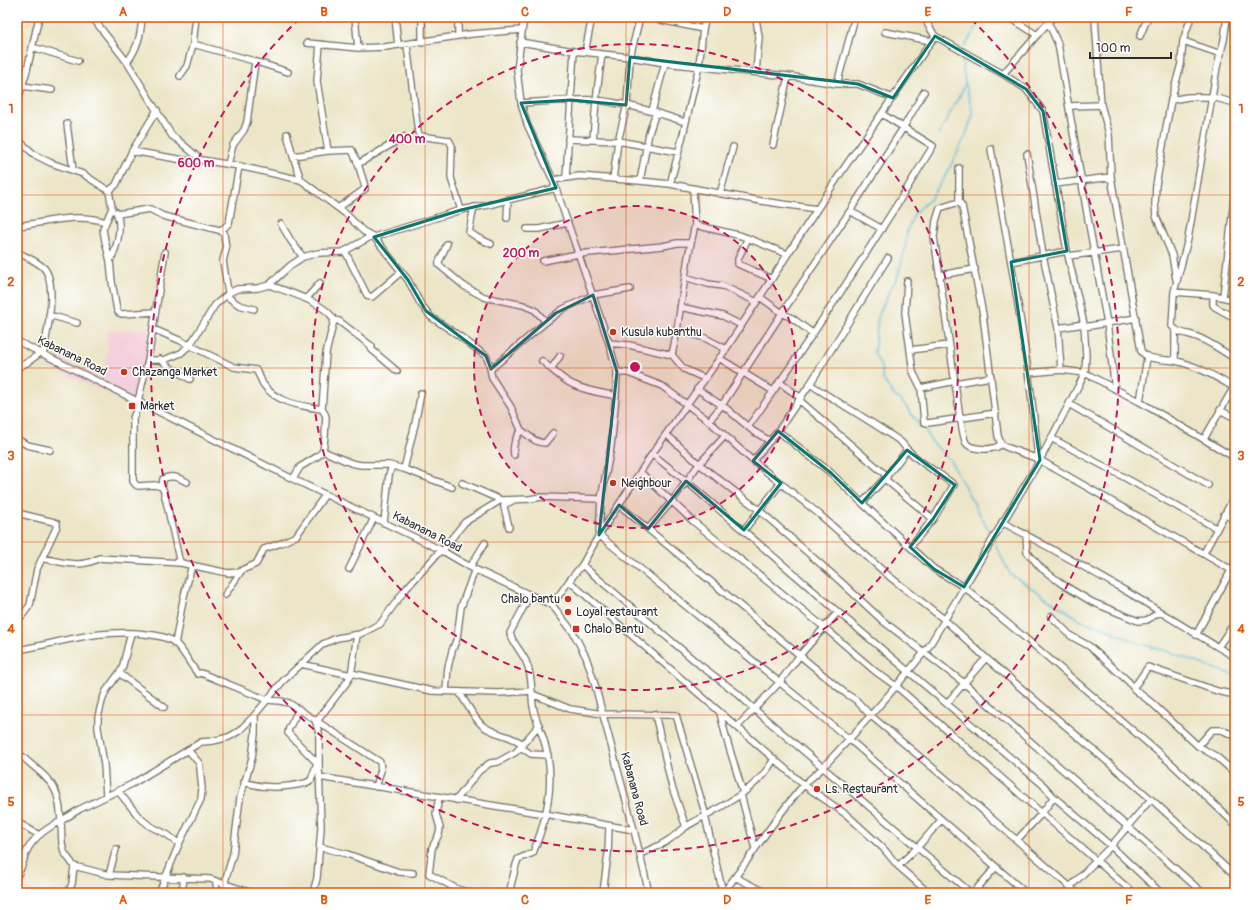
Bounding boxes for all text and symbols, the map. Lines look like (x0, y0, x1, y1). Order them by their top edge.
text: A (119, 4, 128, 20)
text: B (320, 4, 328, 20)
text: C (521, 4, 529, 20)
text: D (723, 4, 731, 20)
text: E (925, 4, 932, 20)
text: F (1125, 4, 1133, 20)
scale bar (1090, 34, 1171, 60)
text: 100 m (1096, 41, 1131, 56)
text: 1 (8, 101, 14, 117)
text: 1 (1238, 101, 1244, 117)
text: 400 m (388, 132, 426, 147)
text: 600 m (178, 156, 215, 171)
text: 200 m (503, 246, 540, 261)
text: 2 (7, 274, 15, 290)
text: 2 (1237, 274, 1245, 290)
place label: Kusula kubanthu (621, 325, 702, 340)
marker: Kusula kubanthu (608, 327, 618, 337)
street label: Kabanana Road (35, 333, 109, 379)
centre of rings (628, 360, 642, 374)
place label: Chazanga Market (132, 365, 218, 380)
marker: Chazanga Market (119, 367, 129, 377)
place label: Market (140, 399, 174, 414)
marker: Market (127, 401, 137, 411)
text: 3 (7, 448, 15, 464)
text: 3 (1237, 448, 1245, 464)
place label: Neighbour (621, 476, 672, 491)
marker: Neighbour (608, 478, 618, 488)
street label: Kabanana Road (390, 508, 464, 556)
place label: Chalo bantu (501, 592, 560, 607)
marker: Chalo bantu (563, 594, 573, 604)
place label: Loyal restaurant (576, 605, 658, 620)
marker: Loyal restaurant (563, 607, 573, 617)
text: 4 (7, 621, 15, 637)
text: 4 (1237, 621, 1245, 637)
place label: Chalo Bantu (584, 622, 644, 637)
marker: Chalo Bantu (571, 624, 581, 634)
street label: Kabanana Road (617, 750, 651, 828)
place label: Ls. Restaurant (825, 782, 898, 797)
marker: Ls. Restaurant (812, 784, 822, 794)
text: 5 (7, 794, 15, 810)
text: 5 (1237, 794, 1245, 810)
text: A (119, 892, 128, 908)
text: B (320, 892, 328, 908)
text: C (521, 892, 529, 908)
text: D (723, 892, 731, 908)
text: E (925, 892, 932, 908)
text: F (1125, 892, 1133, 908)

